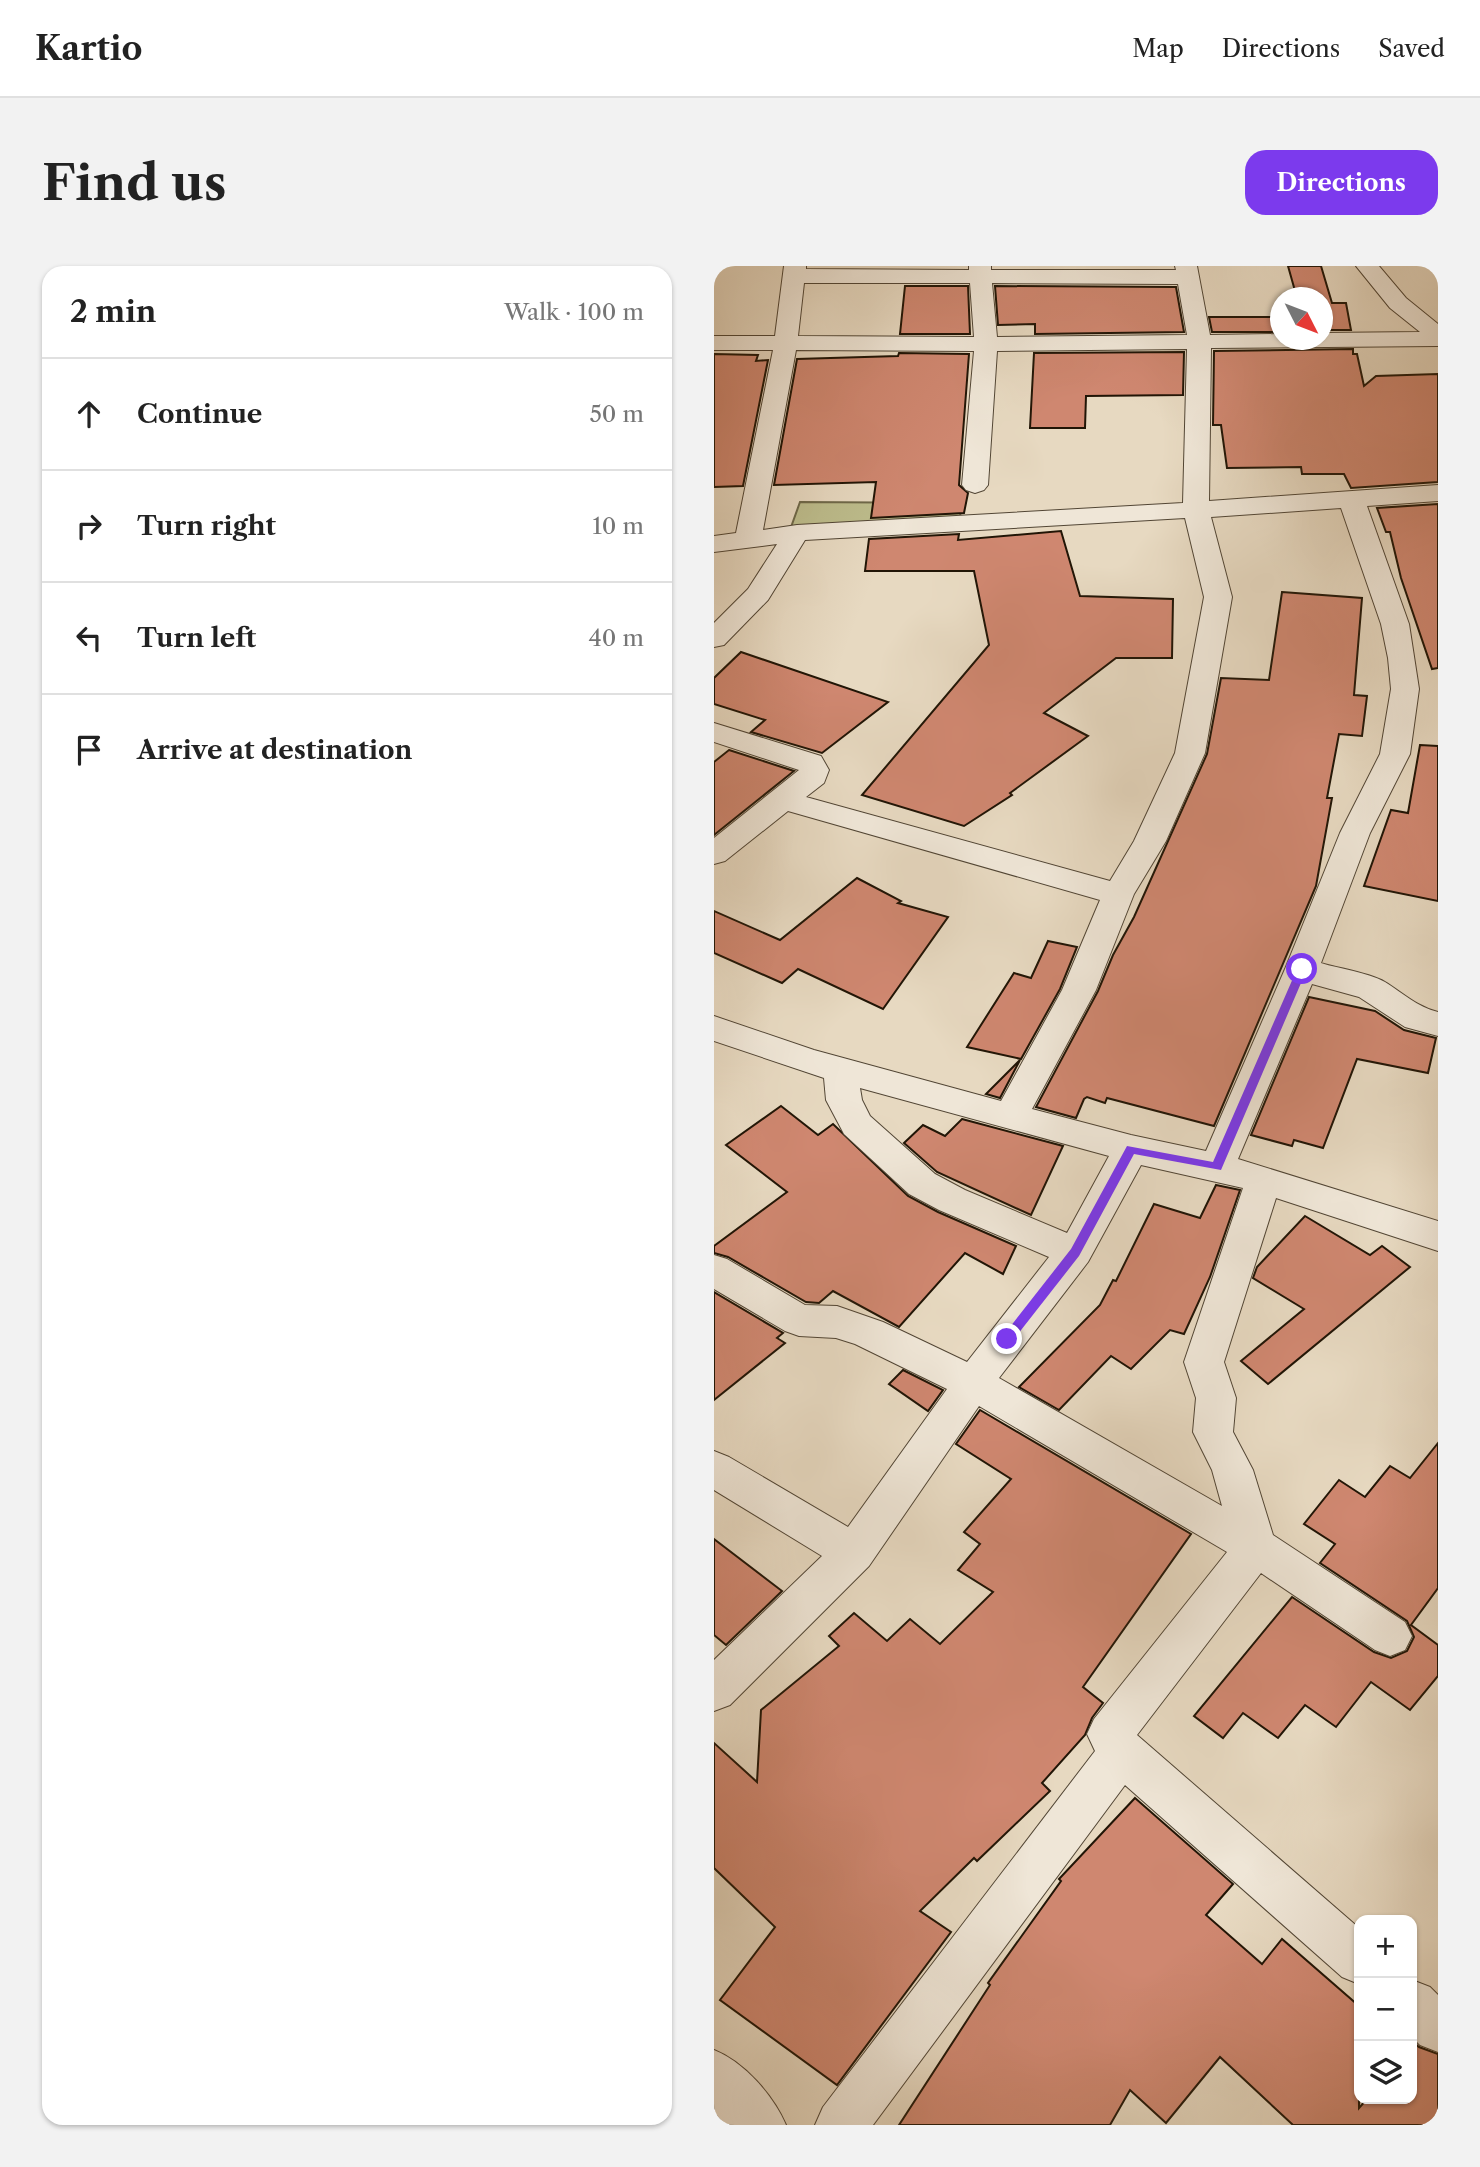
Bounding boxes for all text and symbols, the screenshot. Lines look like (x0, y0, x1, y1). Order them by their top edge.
text: Kartio (35, 28, 143, 69)
text: Map (1132, 34, 1184, 63)
text: Directions (1222, 34, 1340, 63)
text: Saved (1378, 34, 1445, 63)
button: Directions (1245, 150, 1438, 215)
text: Find us (42, 152, 226, 213)
north arrow (1270, 287, 1333, 350)
text: 2 min (70, 293, 156, 330)
text: Walk · 100 m (504, 298, 644, 326)
icon: ahead (70, 395, 108, 433)
text: Continue (137, 398, 262, 430)
text: 50 m (589, 400, 644, 428)
icon: right (70, 507, 108, 545)
text: Turn right (137, 510, 276, 542)
text: 10 m (592, 512, 644, 540)
icon: left (70, 619, 108, 657)
text: Turn left (137, 622, 256, 654)
text: 40 m (589, 624, 644, 652)
icon: arrive (70, 731, 108, 769)
text: Arrive at destination (137, 734, 412, 766)
route start (1286, 953, 1317, 984)
route end (991, 1323, 1022, 1354)
map controls (1354, 1915, 1417, 2104)
button: + (1354, 1915, 1417, 1978)
button: − (1354, 1978, 1417, 2041)
button: layers (1354, 2041, 1417, 2104)

